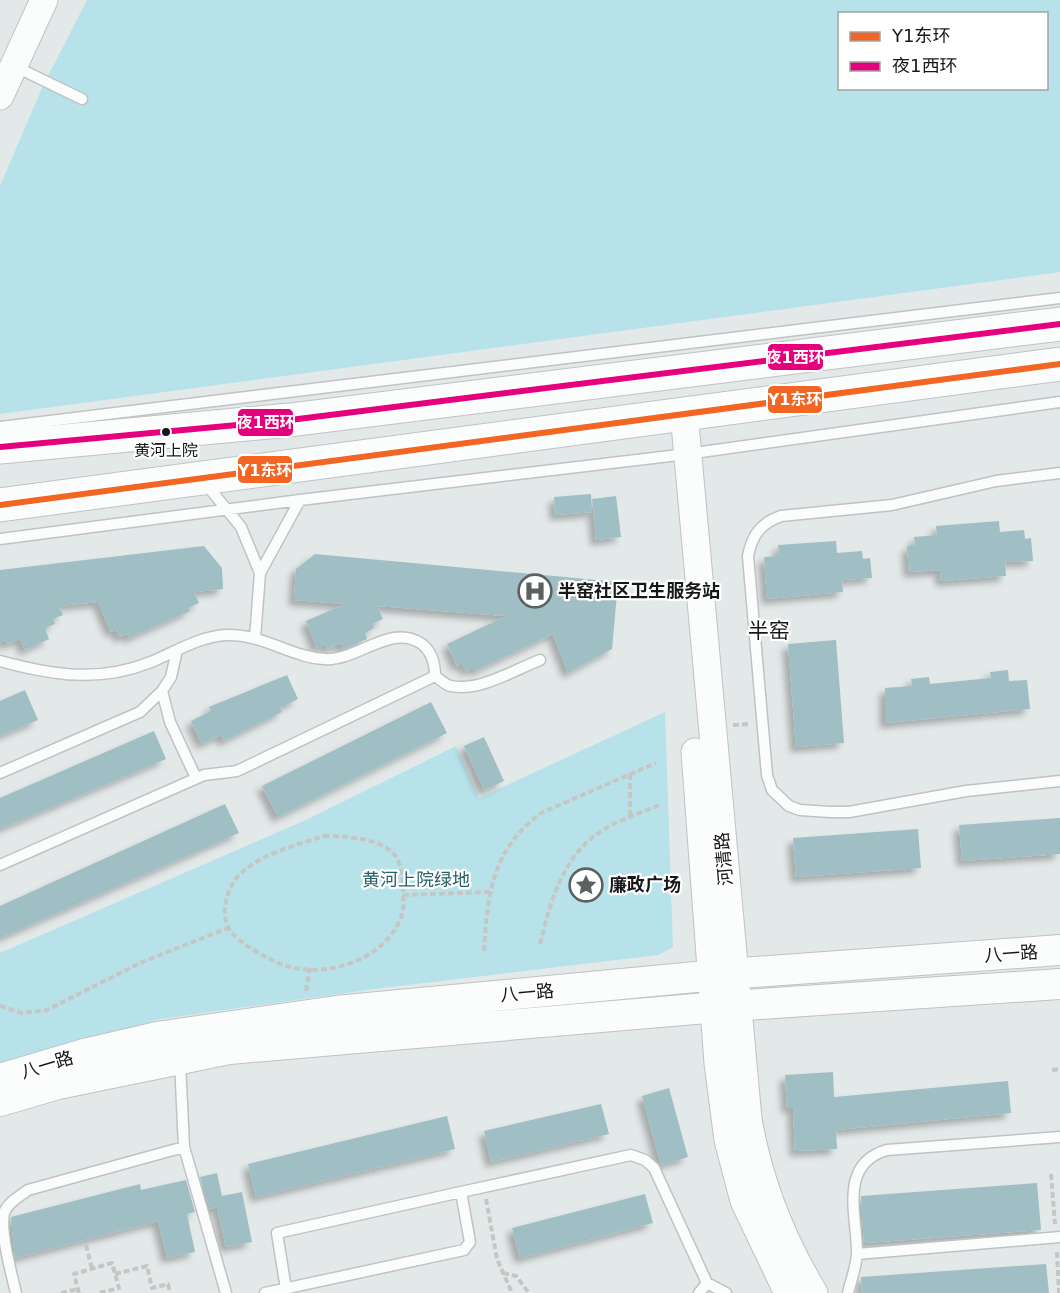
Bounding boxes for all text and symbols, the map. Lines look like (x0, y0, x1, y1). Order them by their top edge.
legend (838, 12, 1048, 90)
text: Y1东环 (891, 25, 950, 46)
text: 夜1西环 (892, 55, 957, 76)
line badge: 夜1西环 (767, 343, 824, 371)
text: 夜1西环 (765, 348, 825, 367)
line badge: Y1东环 (767, 385, 823, 414)
text: Y1东环 (767, 390, 822, 409)
line badge: 夜1西环 (237, 408, 294, 437)
text: 夜1西环 (236, 413, 296, 432)
marker: 黄河上院 (160, 426, 172, 438)
place label: 黄河上院 (134, 441, 198, 460)
line badge: Y1东环 (237, 455, 293, 484)
text: Y1东环 (237, 461, 292, 480)
hospital icon: 半窑社区卫生服务站 (517, 573, 553, 609)
place label: 半窑社区卫生服务站 (558, 580, 720, 601)
district label: 半窑 (748, 619, 790, 643)
street label: 河清路 (711, 831, 736, 887)
place icon: 廉政广场 (568, 867, 604, 903)
park label: 黄河上院绿地 (362, 869, 470, 890)
place label: 廉政广场 (609, 874, 681, 895)
street label: 八一路 (983, 941, 1039, 966)
street label: 八一路 (499, 980, 555, 1005)
street label: 八一路 (18, 1047, 76, 1082)

